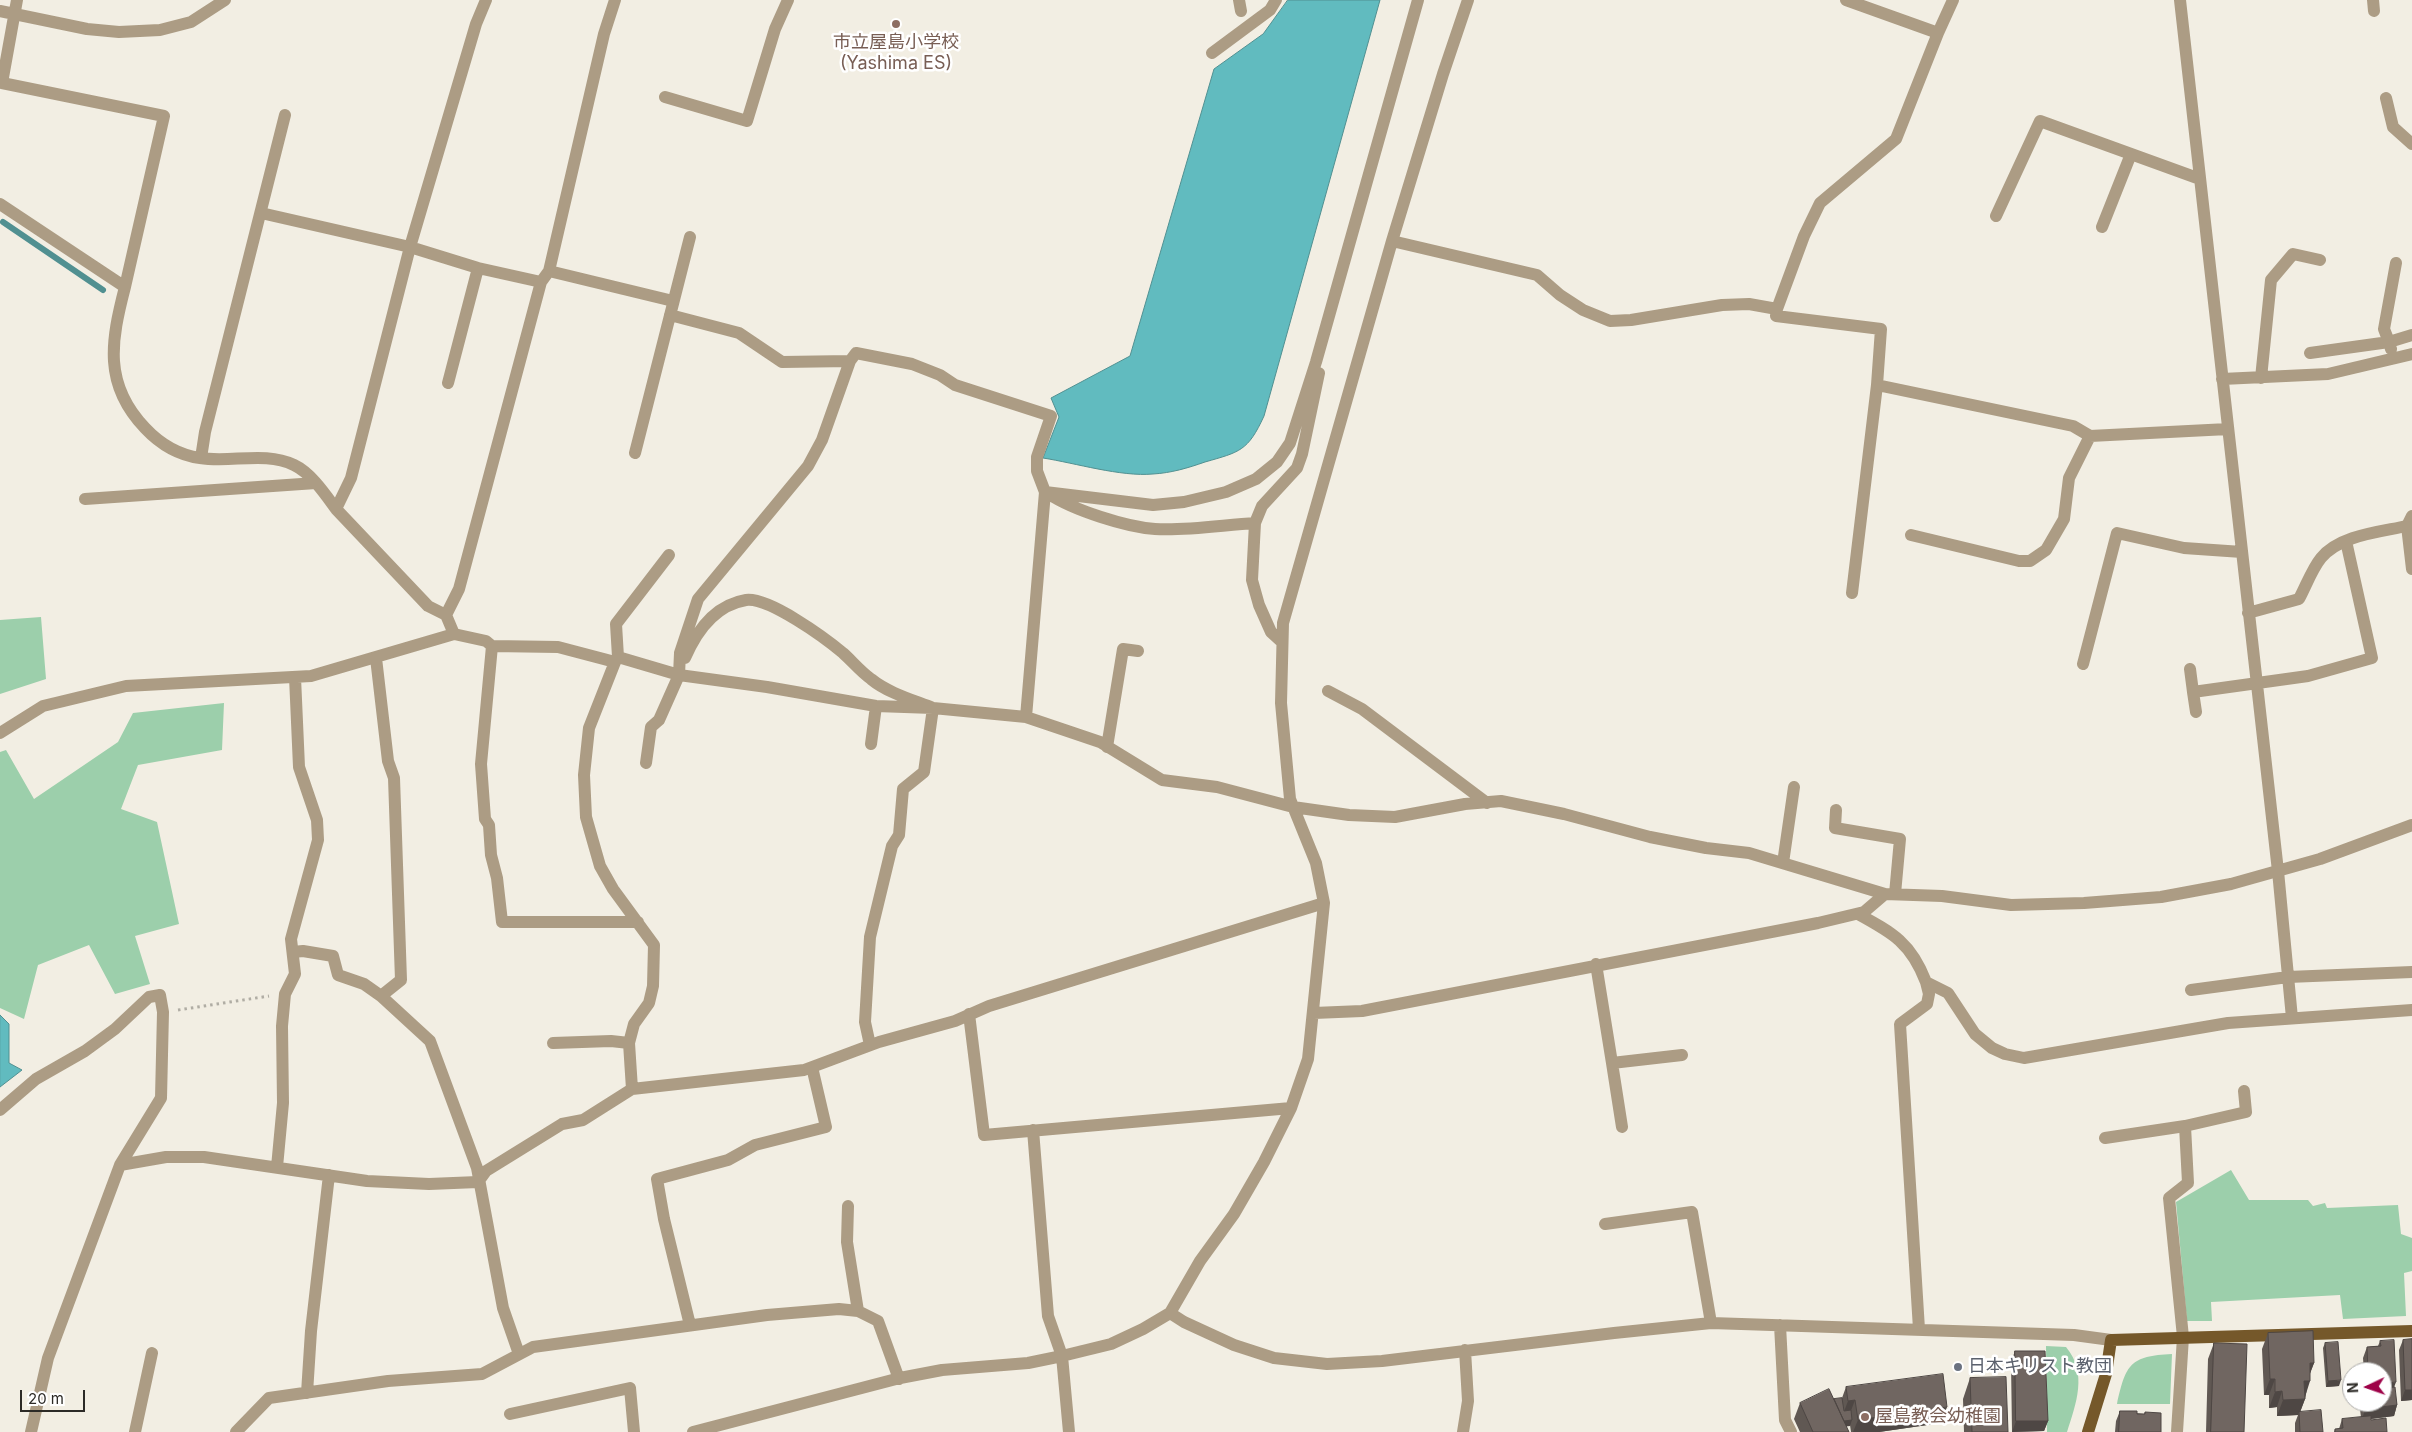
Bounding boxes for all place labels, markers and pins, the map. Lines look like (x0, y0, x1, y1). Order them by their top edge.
marker: 市立屋島小学校 (Yashima ES) (890, 18, 902, 30)
place label: 市立屋島小学校 (Yashima ES) (833, 32, 959, 74)
place label: 日本キリスト教団 (1968, 1356, 2112, 1378)
marker: 日本キリスト教団 (1952, 1361, 1964, 1373)
place label: 屋島教会幼稚園 (1875, 1406, 2001, 1428)
marker: 屋島教会幼稚園 (1859, 1411, 1871, 1423)

